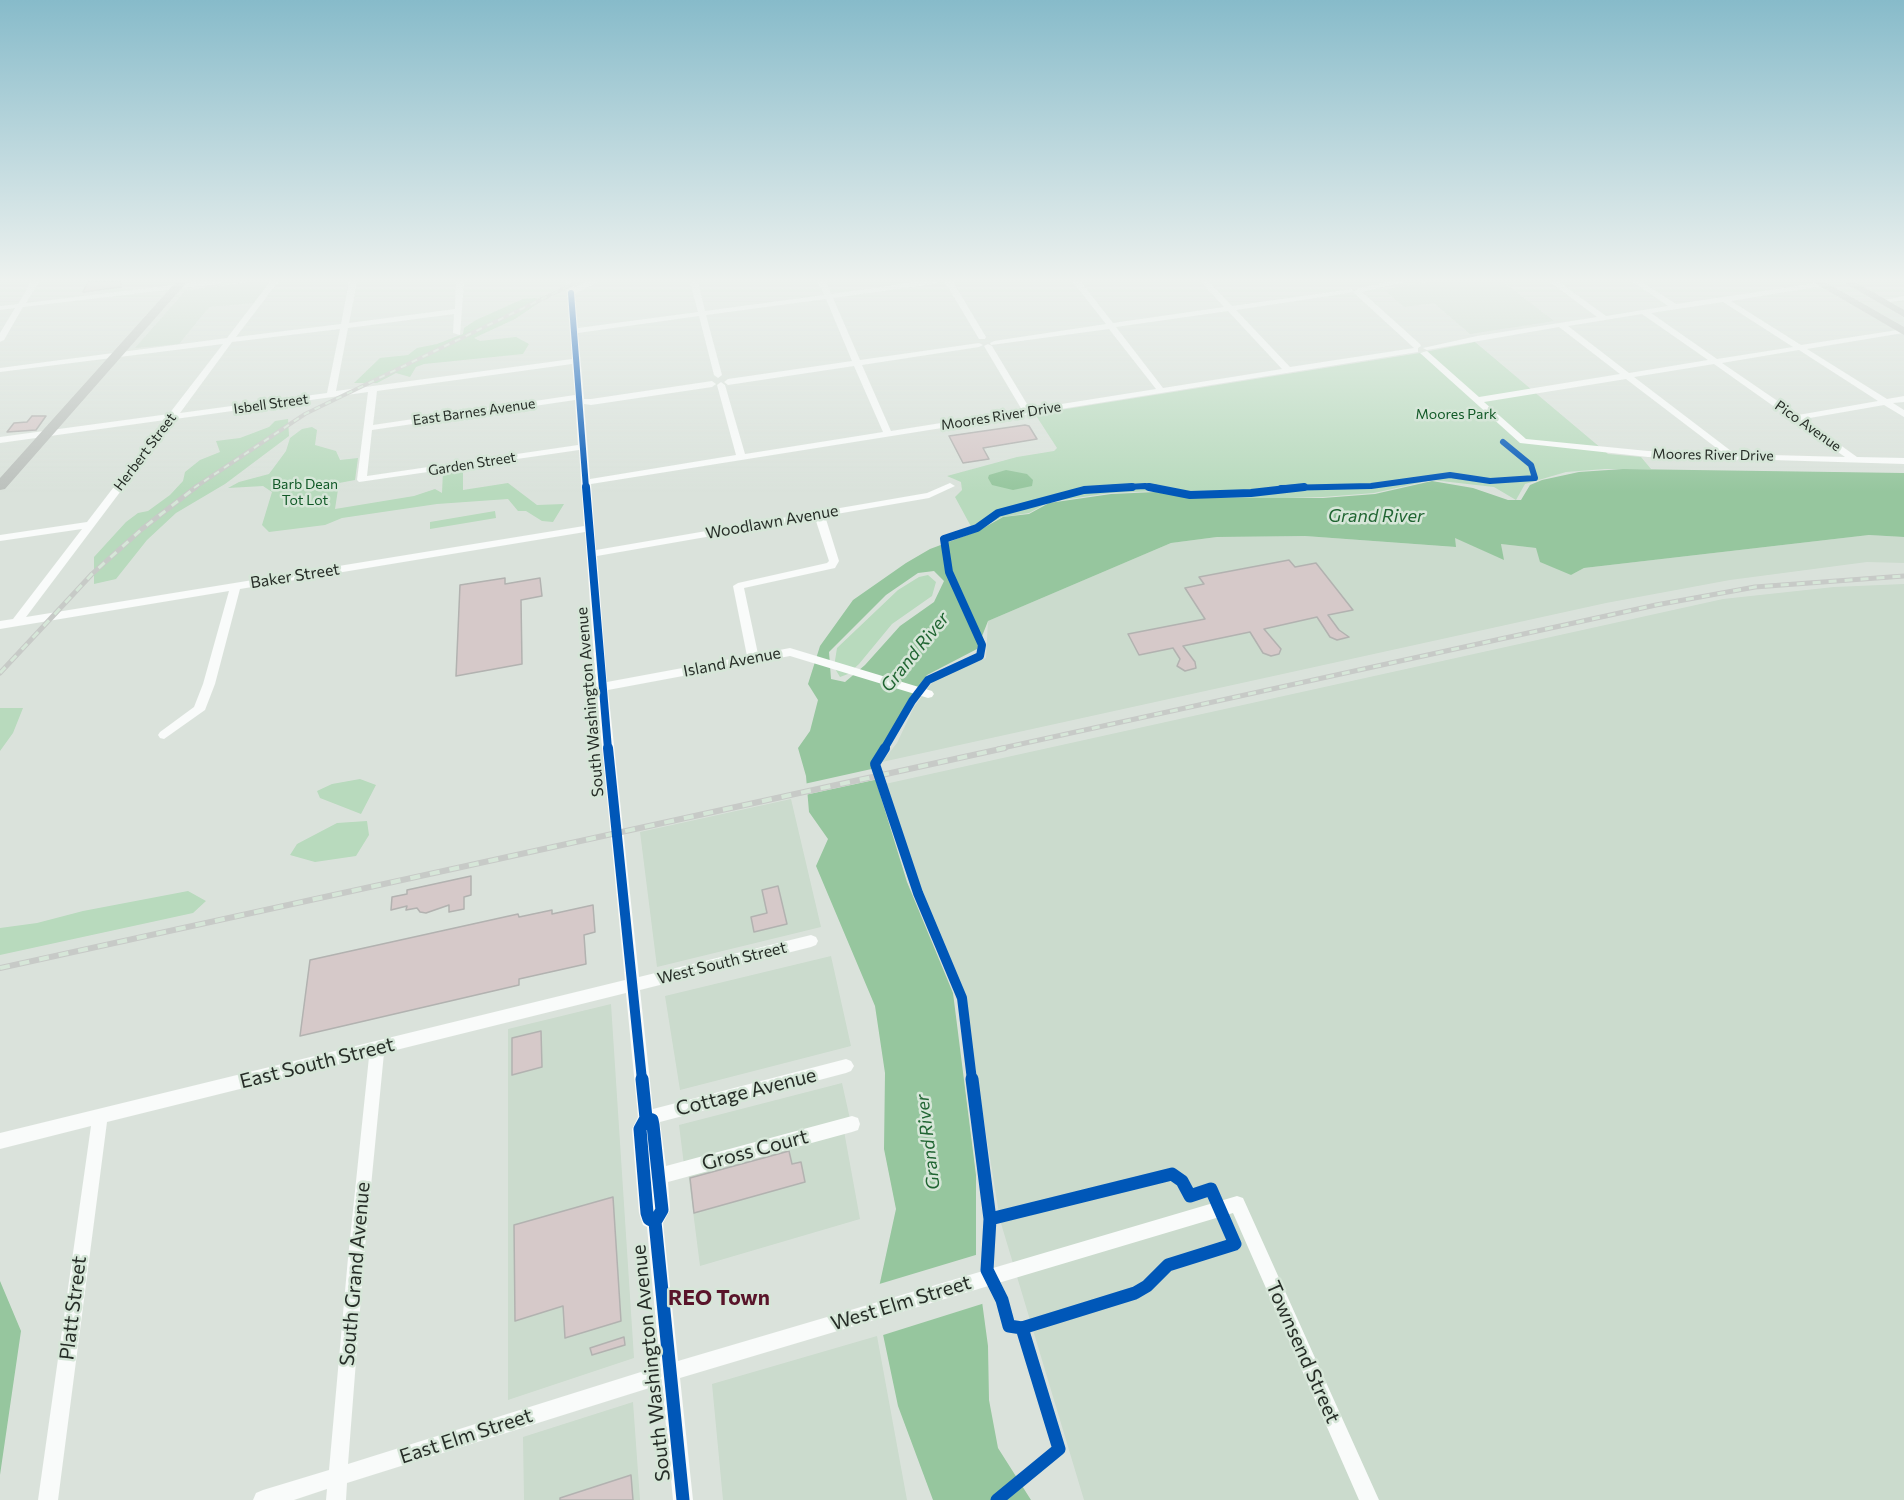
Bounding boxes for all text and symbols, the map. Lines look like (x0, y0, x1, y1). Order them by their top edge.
street label: Isbell Street (233, 390, 309, 418)
street label: East Barnes Avenue (412, 395, 536, 429)
street label: Pico Avenue (1772, 397, 1844, 455)
street label: Moores River Drive (940, 398, 1062, 434)
park label: Moores Park (1415, 406, 1497, 422)
street label: Herbert Street (110, 410, 180, 494)
street label: Moores River Drive (1652, 446, 1774, 464)
street label: Garden Street (427, 449, 517, 479)
park label: Barb Dean Tot Lot (272, 476, 338, 508)
street label: Woodlawn Avenue (704, 501, 840, 543)
water label: Grand River (1328, 505, 1424, 527)
street label: Baker Street (249, 559, 341, 593)
street label: South Washington Avenue (572, 606, 608, 798)
water label: Grand River (876, 608, 954, 696)
street label: Island Avenue (682, 643, 782, 681)
street label: West South Street (655, 938, 789, 988)
street label: East South Street (237, 1032, 397, 1094)
street label: Cottage Avenue (673, 1063, 819, 1121)
water label: Grand River (911, 1093, 945, 1191)
street label: Gross Court (699, 1124, 811, 1176)
street label: South Grand Avenue (335, 1181, 375, 1367)
street label: South Washington Avenue (627, 1243, 675, 1483)
street label: Platt Street (55, 1255, 91, 1361)
street label: West Elm Street (828, 1270, 974, 1336)
street label: Townsend Street (1261, 1277, 1345, 1427)
district label: REO Town (668, 1285, 770, 1311)
street label: East Elm Street (397, 1403, 535, 1469)

